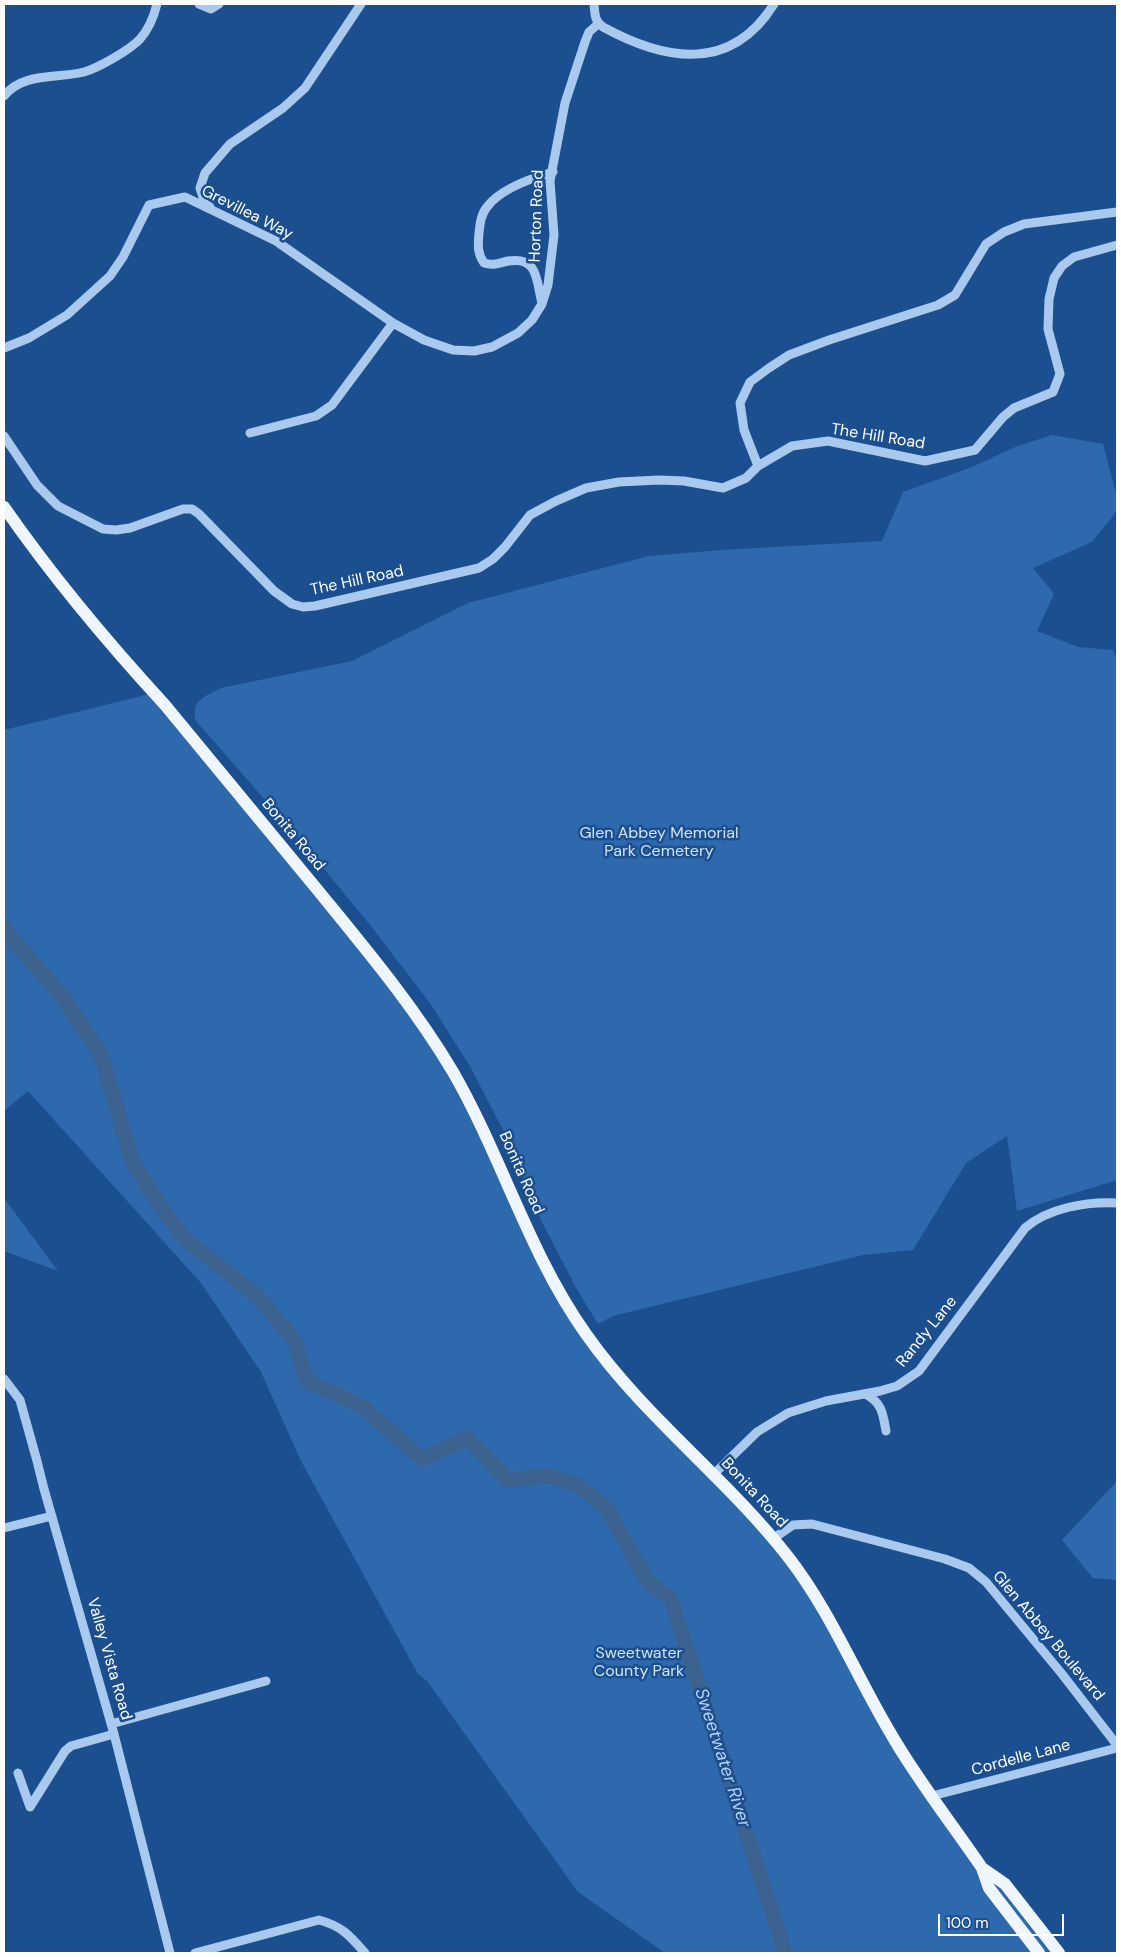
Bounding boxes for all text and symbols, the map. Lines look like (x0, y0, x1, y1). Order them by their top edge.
street label: Horton Road (526, 169, 548, 263)
street label: Grevillea Way (198, 182, 296, 244)
street label: The Hill Road (830, 420, 926, 454)
street label: The Hill Road (309, 562, 405, 600)
street label: Bonita Road (257, 795, 329, 875)
park label: Glen Abbey Memorial Park Cemetery (579, 824, 739, 862)
street label: Bonita Road (494, 1129, 548, 1217)
street label: Randy Lane (893, 1293, 961, 1371)
street label: Bonita Road (717, 1454, 791, 1532)
street label: Glen Abbey Boulevard (988, 1567, 1108, 1705)
street label: Valley Vista Road (82, 1596, 136, 1722)
park label: Sweetwater County Park (594, 1644, 684, 1682)
water label: Sweetwater River (689, 1686, 755, 1830)
street label: Cordelle Lane (969, 1736, 1073, 1780)
scale bar (941, 1904, 1067, 1936)
text: 100 m (946, 1913, 989, 1933)

